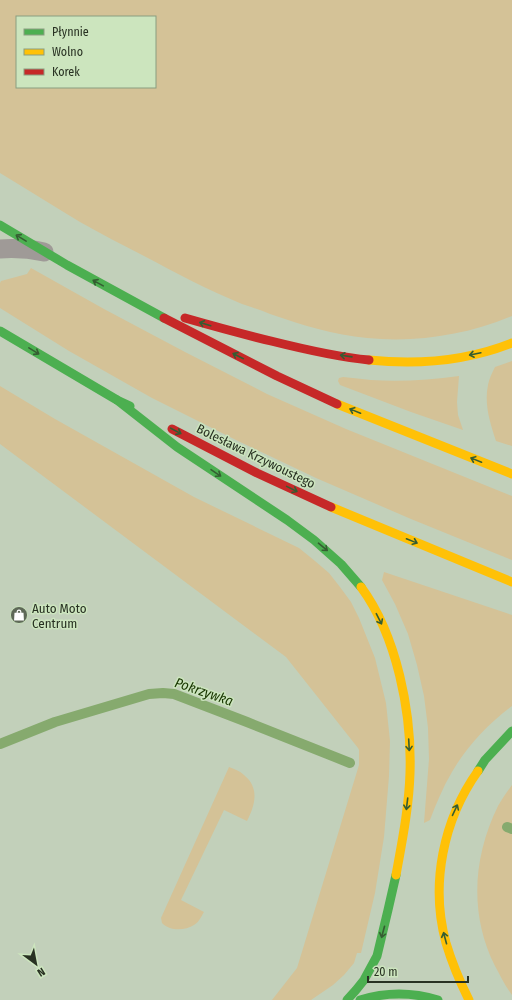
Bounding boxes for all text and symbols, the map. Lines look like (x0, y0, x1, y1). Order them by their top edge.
legend (16, 16, 156, 88)
text: Płynnie (52, 25, 89, 39)
text: Wolno (52, 45, 83, 59)
text: Korek (52, 65, 80, 79)
one-way arrow (15, 234, 27, 242)
one-way arrow (93, 278, 105, 286)
one-way arrow (199, 320, 212, 327)
one-way arrow (28, 347, 39, 355)
one-way arrow (469, 351, 482, 359)
one-way arrow (232, 352, 244, 359)
one-way arrow (339, 352, 352, 360)
one-way arrow (350, 407, 362, 415)
street label: Bolesława Krzywoustego (194, 421, 318, 491)
one-way arrow (170, 428, 182, 436)
one-way arrow (470, 456, 482, 463)
one-way arrow (210, 469, 221, 477)
one-way arrow (286, 486, 298, 493)
one-way arrow (405, 537, 417, 545)
one-way arrow (317, 542, 328, 551)
place label: Auto Moto Centrum (32, 601, 87, 631)
shop icon: Auto Moto Centrum (9, 605, 29, 625)
one-way arrow (376, 613, 383, 625)
water label: Pokrzywka (173, 674, 235, 710)
one-way arrow (406, 738, 413, 751)
one-way arrow (403, 797, 411, 810)
one-way arrow (452, 805, 459, 817)
one-way arrow (379, 925, 386, 938)
one-way arrow (441, 931, 448, 944)
north arrow (16, 944, 56, 984)
scale bar (368, 958, 468, 984)
text: N (35, 965, 47, 979)
text: 20 m (374, 965, 398, 979)

